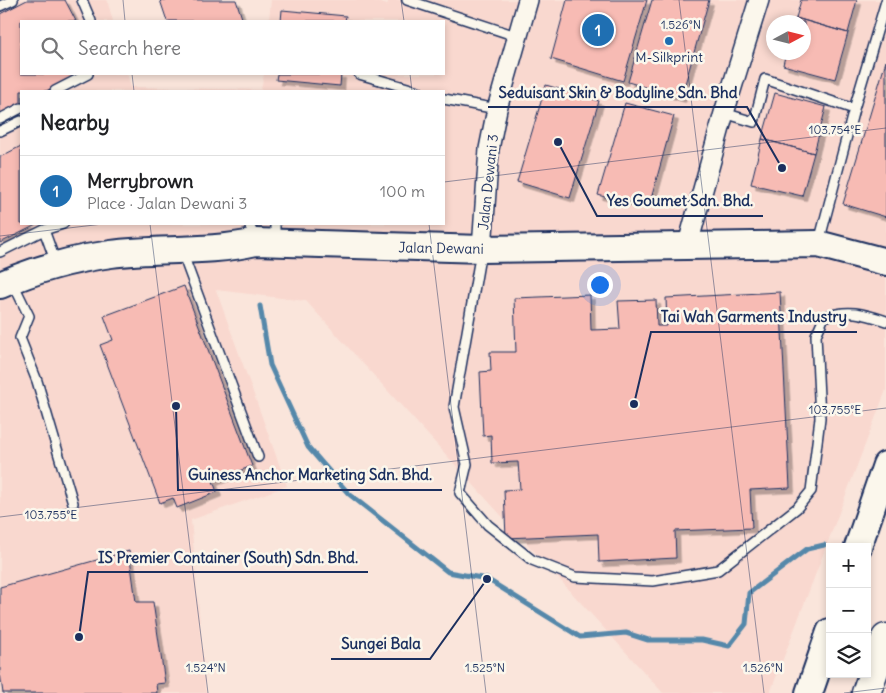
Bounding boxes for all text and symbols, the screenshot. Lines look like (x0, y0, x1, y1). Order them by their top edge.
pin: 1 (582, 11, 614, 49)
north arrow (766, 15, 811, 60)
text: 1.526°N (661, 17, 701, 32)
search box (20, 20, 445, 75)
icon: search (38, 34, 66, 62)
marker: M-Silkprint (663, 35, 675, 47)
text: Search here (78, 36, 181, 60)
place label: M-Silkprint (635, 48, 703, 66)
callout: Seduisant Skin & Bodyline Sdn. Bhd (488, 77, 747, 107)
text: Seduisant Skin & Bodyline Sdn. Bhd (498, 83, 738, 103)
text: Nearby (40, 109, 110, 136)
text: 103.754°E (809, 122, 861, 137)
street label: Jalan Dewani 3 (474, 133, 502, 231)
text: Merrybrown (87, 169, 194, 193)
text: 1 (53, 181, 59, 201)
text: 100 m (380, 181, 425, 201)
callout: Yes Goumet Sdn. Bhd. (597, 186, 763, 216)
text: Yes Goumet Sdn. Bhd. (606, 191, 753, 210)
text: Place · Jalan Dewani 3 (87, 193, 247, 213)
street label: Jalan Dewani (398, 238, 484, 258)
your location (587, 272, 613, 298)
callout: Tai Wah Garments Industry (651, 302, 857, 332)
text: Tai Wah Garments Industry (661, 307, 847, 327)
text: 103.755°E (809, 402, 861, 417)
callout: Guiness Anchor Marketing Sdn. Bhd. (178, 460, 442, 490)
text: Guiness Anchor Marketing Sdn. Bhd. (188, 465, 432, 485)
text: 103.755°E (25, 507, 77, 522)
callout: IS Premier Container (South) Sdn. Bhd. (88, 542, 368, 572)
map controls (826, 543, 871, 678)
button: + (826, 543, 871, 588)
text: IS Premier Container (South) Sdn. Bhd. (98, 548, 358, 568)
button: − (826, 588, 871, 633)
callout: Sungei Bala (331, 629, 430, 659)
button: layers (826, 633, 871, 678)
text: Sungei Bala (341, 634, 421, 654)
text: 1.524°N (186, 660, 226, 675)
text: 1.525°N (465, 660, 505, 675)
text: 1.526°N (743, 660, 783, 675)

